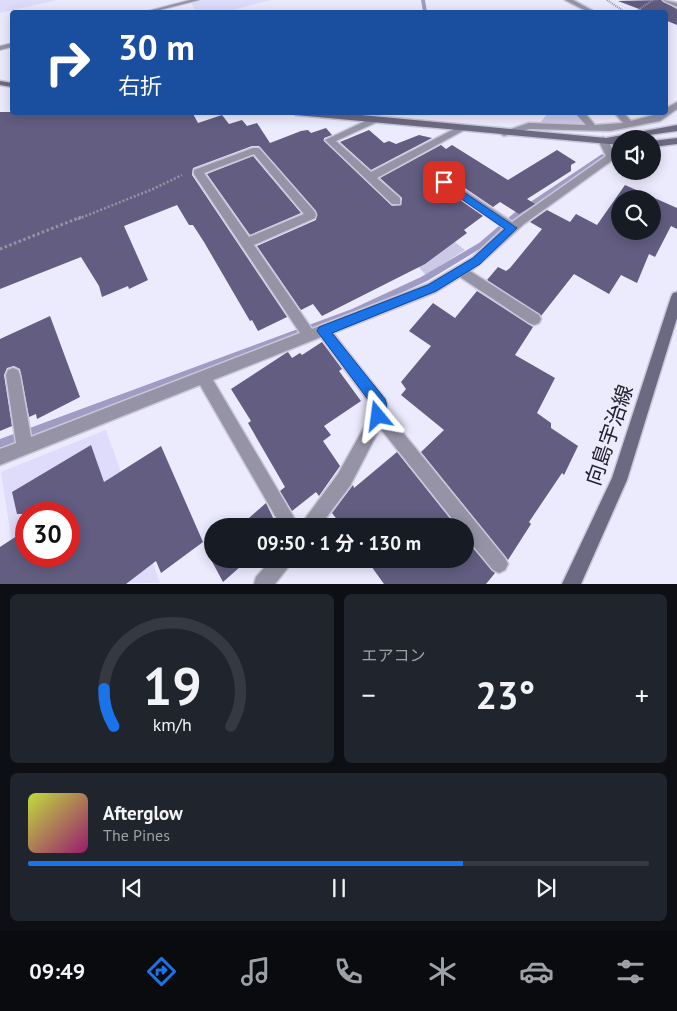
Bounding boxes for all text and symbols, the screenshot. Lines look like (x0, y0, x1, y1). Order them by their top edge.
text: 30 m (118, 24, 195, 70)
icon: right (35, 30, 100, 95)
text: 右折 (118, 72, 162, 100)
map controls (611, 130, 661, 240)
button: sound (611, 130, 661, 180)
pin (423, 161, 465, 203)
icon: arrive (430, 168, 458, 196)
button: search (611, 190, 661, 240)
street label: 向島宇治線 (579, 381, 639, 489)
position arrow (351, 389, 403, 441)
speed limit sign: 30 (15, 502, 80, 567)
text: 09:50 · 1 分 · 130 m (257, 531, 421, 555)
text: エアコン (362, 645, 426, 665)
text: 19 (142, 652, 201, 719)
text: 23° (475, 670, 535, 719)
text: − (362, 676, 376, 713)
text: + (635, 676, 649, 713)
text: km/h (152, 713, 191, 736)
text: Afterglow (103, 801, 183, 825)
text: The Pines (103, 825, 170, 845)
icon: previous (118, 874, 146, 902)
icon: pause (325, 874, 353, 902)
icon: next (532, 874, 560, 902)
icon: directions (144, 954, 179, 989)
icon: music (238, 954, 273, 989)
icon: phone (331, 954, 366, 989)
icon: climate (425, 954, 460, 989)
icon: car (519, 954, 554, 989)
icon: filters (613, 954, 648, 989)
text: 09:49 (29, 957, 85, 985)

